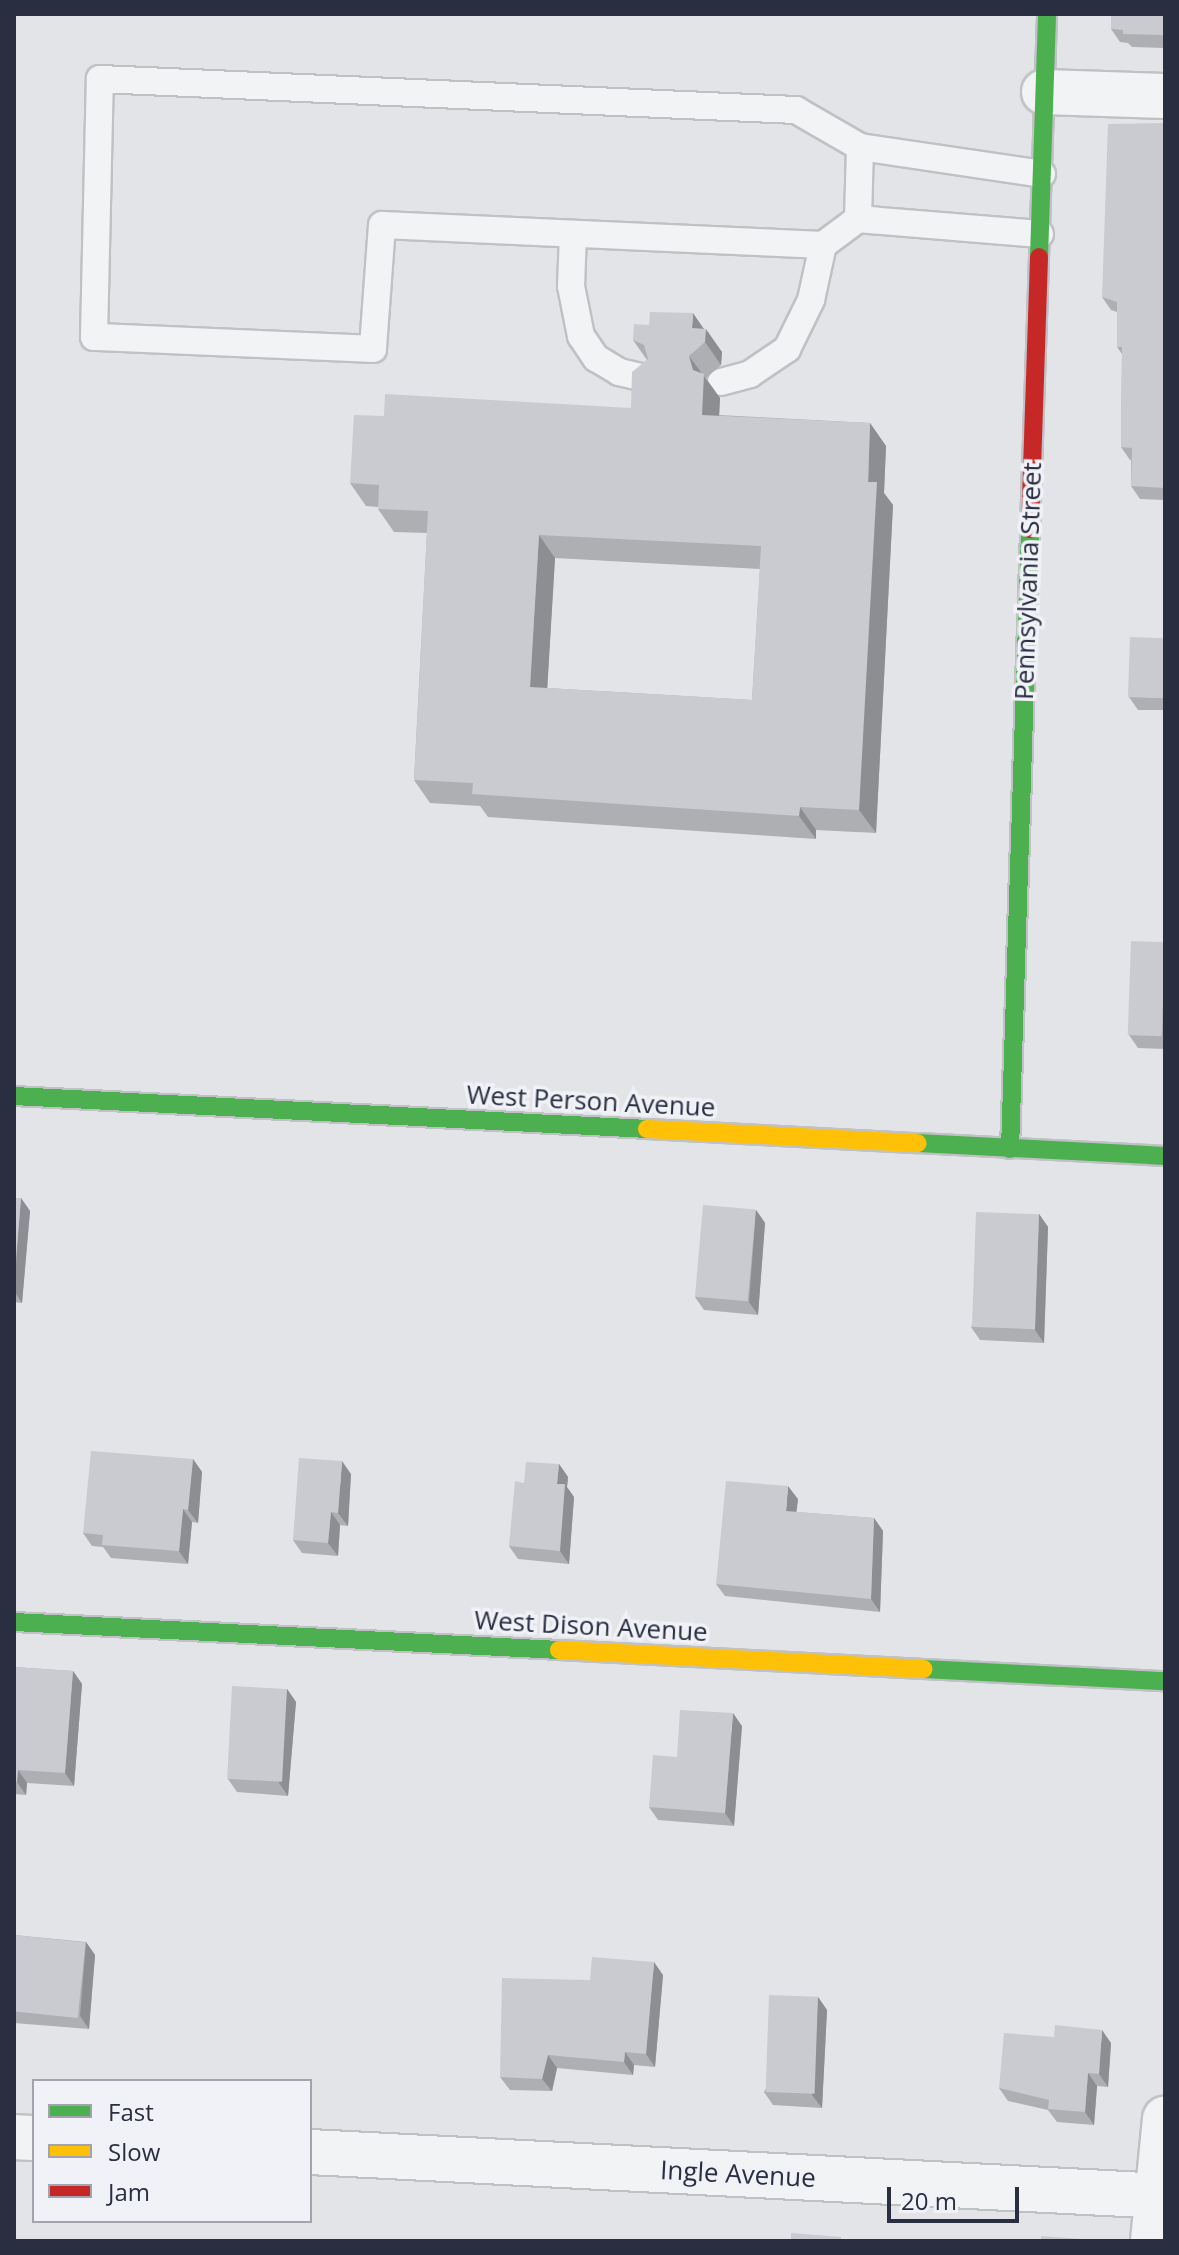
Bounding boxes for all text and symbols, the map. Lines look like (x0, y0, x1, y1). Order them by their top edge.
street label: Pennsylvania Street (1008, 462, 1048, 700)
street label: West Person Avenue (466, 1079, 716, 1123)
street label: West Dison Avenue (473, 1604, 709, 1648)
legend (32, 2079, 312, 2223)
text: Fast (108, 2095, 154, 2128)
text: Slow (108, 2135, 160, 2168)
street label: Ingle Avenue (659, 2154, 817, 2194)
scale bar (891, 2171, 1023, 2221)
text: Jam (108, 2175, 150, 2208)
text: 20 m (901, 2184, 957, 2217)

